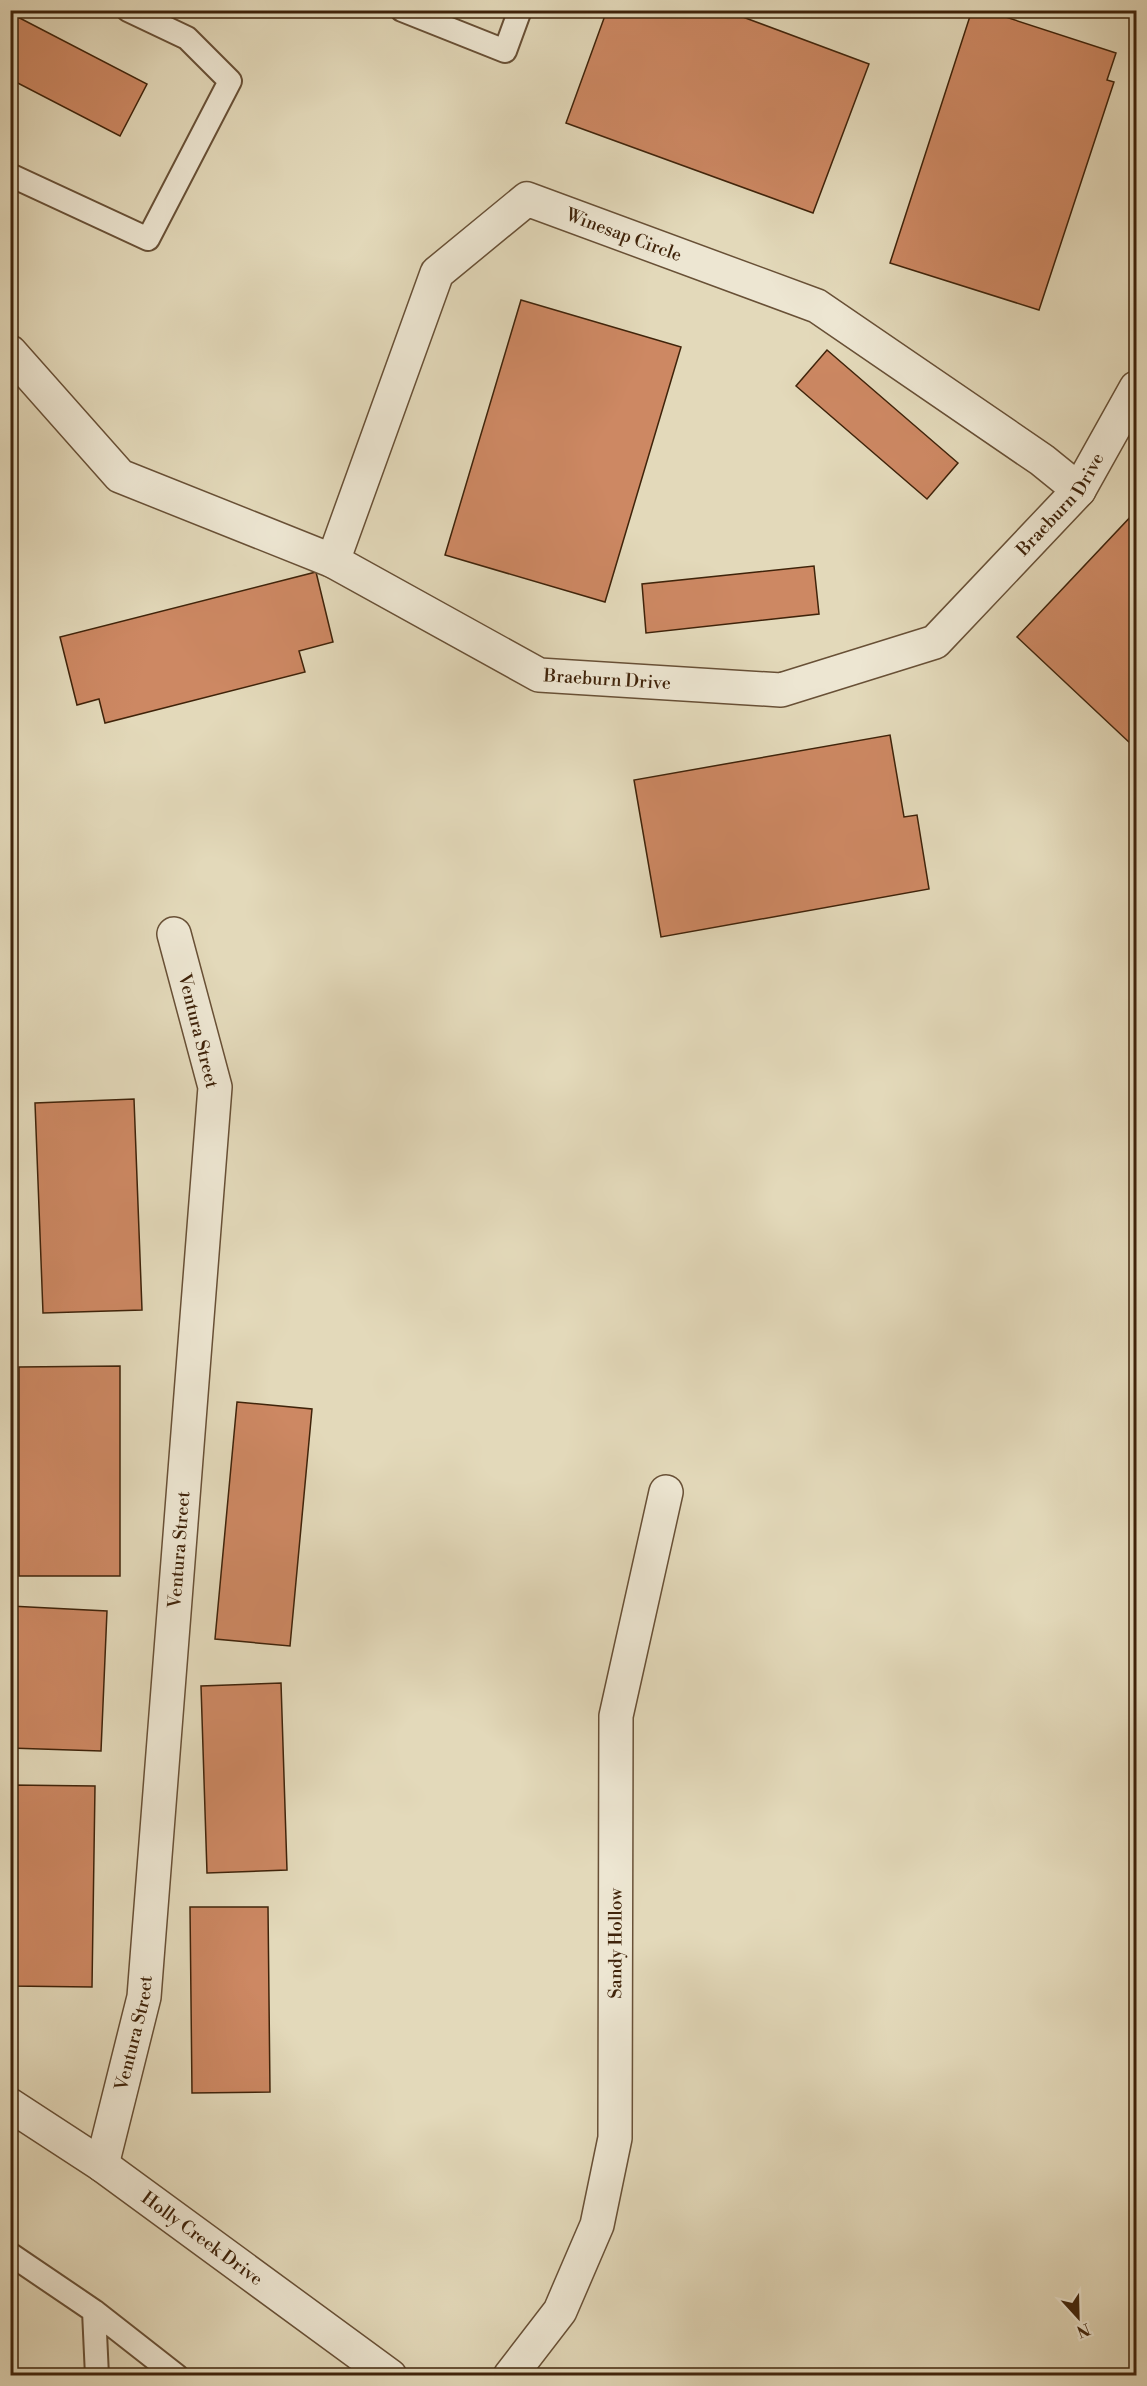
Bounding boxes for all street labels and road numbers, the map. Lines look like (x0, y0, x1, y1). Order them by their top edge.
street label: Winesap Circle (562, 203, 685, 267)
street label: Braeburn Drive (1011, 449, 1109, 561)
street label: Braeburn Drive (542, 664, 672, 695)
street label: Ventura Street (172, 970, 223, 1091)
street label: Ventura Street (163, 1490, 195, 1610)
street label: Sandy Hollow (604, 1888, 627, 1999)
street label: Ventura Street (109, 1974, 157, 2094)
street label: Holly Creek Drive (137, 2186, 267, 2290)

